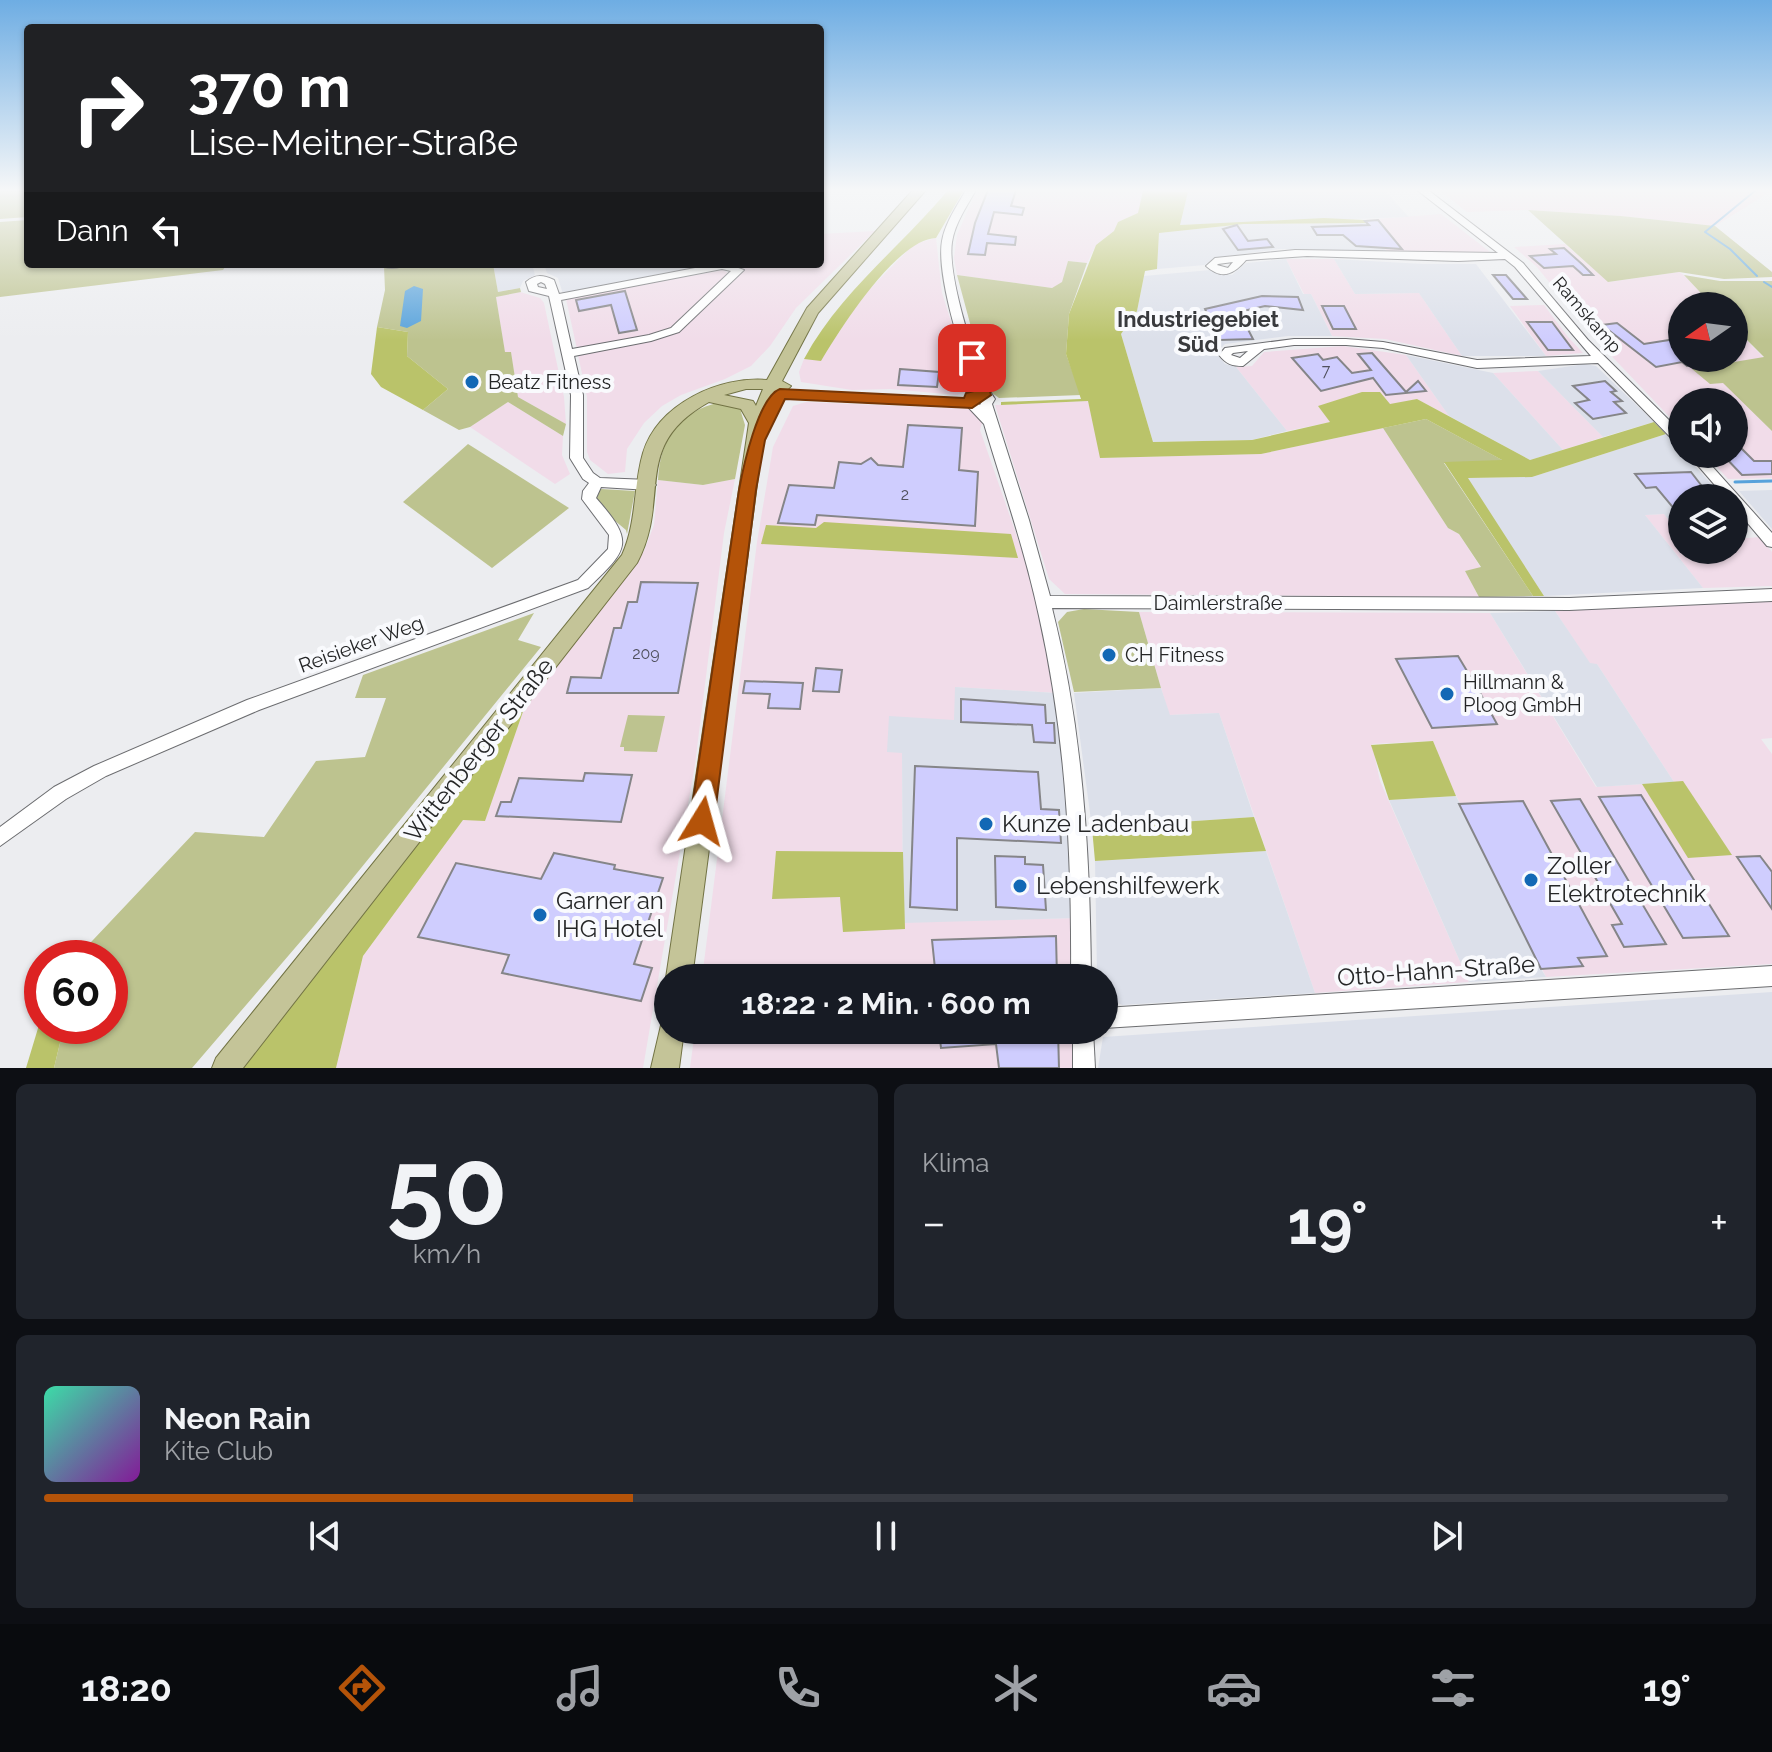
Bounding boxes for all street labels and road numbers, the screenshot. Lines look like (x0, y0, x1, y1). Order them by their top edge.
street label: Ramskamp (1549, 272, 1626, 357)
street label: Daimlerstraße (1153, 591, 1283, 615)
street label: Reisieker Weg (295, 610, 427, 678)
street label: Wittenberger Straße (398, 652, 559, 847)
street label: Otto-Hahn-Straße (1336, 949, 1536, 992)

